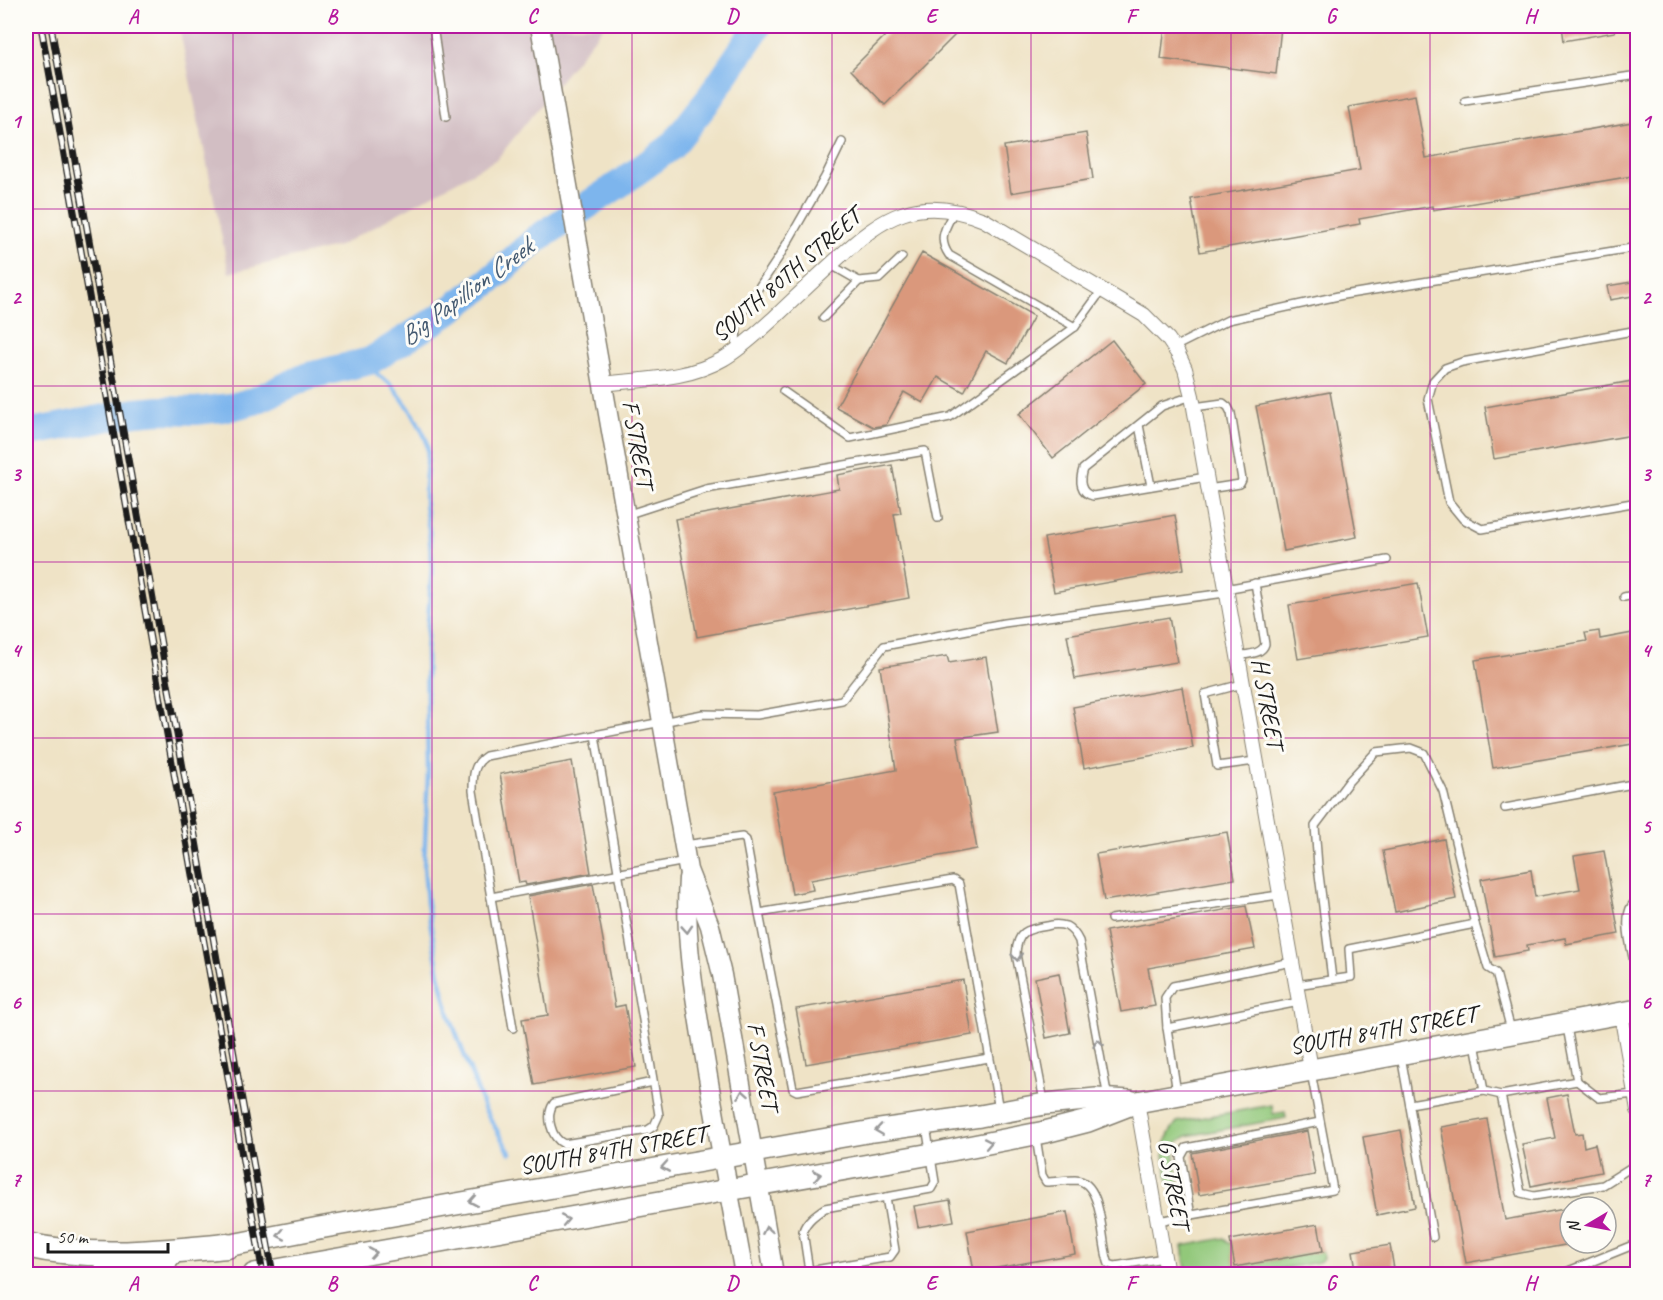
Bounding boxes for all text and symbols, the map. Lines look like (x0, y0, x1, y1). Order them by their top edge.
text: A (128, 4, 140, 29)
text: B (327, 4, 339, 29)
text: C (527, 4, 539, 29)
text: D (726, 4, 740, 29)
text: E (926, 4, 940, 29)
text: F (1126, 4, 1140, 29)
text: G (1326, 4, 1339, 29)
text: H (1524, 4, 1539, 29)
text: 1 (12, 109, 23, 134)
text: 1 (1642, 109, 1653, 134)
street label: SOUTH 80TH STREET (705, 198, 872, 348)
water label: Big Papillion Creek (393, 228, 543, 353)
text: 2 (12, 285, 23, 310)
text: 2 (1642, 285, 1653, 310)
street label: F STREET (616, 398, 661, 496)
text: 3 (12, 462, 23, 487)
text: 3 (1642, 462, 1653, 487)
text: 4 (12, 638, 24, 663)
text: 4 (1642, 638, 1654, 663)
street label: H STREET (1245, 656, 1292, 756)
text: 5 (12, 814, 23, 839)
text: 5 (1642, 814, 1653, 839)
one-way arrow (680, 924, 693, 933)
one-way arrow (1010, 953, 1023, 962)
text: 6 (11, 990, 22, 1015)
text: 6 (1641, 990, 1652, 1015)
street label: SOUTH 84TH STREET (1287, 998, 1485, 1061)
street label: F STREET (741, 1020, 786, 1118)
one-way arrow (1092, 1038, 1105, 1048)
one-way arrow (738, 1090, 750, 1099)
street label: SOUTH 84TH STREET (517, 1118, 715, 1181)
one-way arrow (875, 1124, 884, 1136)
one-way arrow (983, 1137, 993, 1150)
street label: G STREET (1152, 1138, 1198, 1236)
one-way arrow (660, 1160, 670, 1173)
text: 7 (12, 1167, 23, 1192)
text: 7 (1642, 1167, 1653, 1192)
one-way arrow (811, 1169, 821, 1182)
one-way arrow (468, 1194, 478, 1207)
north arrow (1558, 1195, 1618, 1255)
one-way arrow (560, 1214, 570, 1227)
scale bar (48, 1216, 168, 1254)
text: N (1563, 1218, 1585, 1234)
one-way arrow (761, 1225, 774, 1235)
text: 50 m (57, 1226, 90, 1248)
one-way arrow (276, 1228, 286, 1241)
one-way arrow (368, 1247, 378, 1260)
text: A (128, 1271, 140, 1296)
text: B (327, 1271, 339, 1296)
text: C (527, 1271, 539, 1296)
text: D (726, 1271, 740, 1296)
text: E (926, 1271, 940, 1296)
text: F (1126, 1271, 1140, 1296)
text: G (1326, 1271, 1339, 1296)
text: H (1524, 1271, 1539, 1296)

